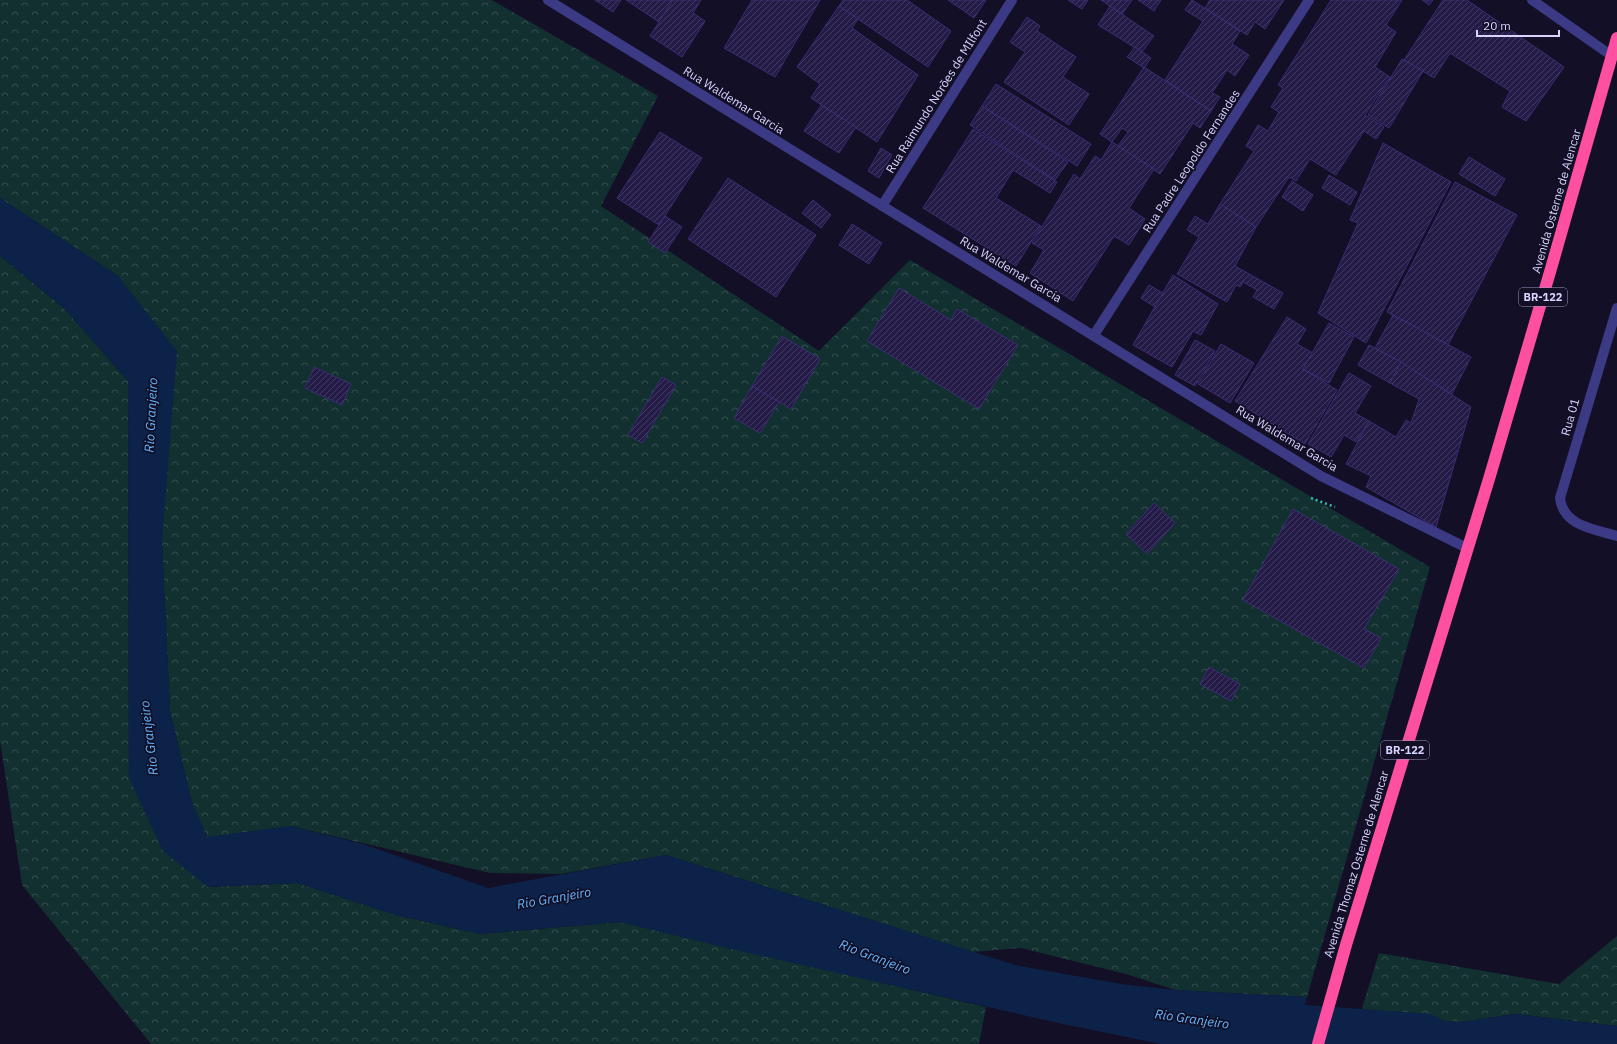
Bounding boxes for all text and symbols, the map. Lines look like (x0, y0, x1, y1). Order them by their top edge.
scale bar (1477, 12, 1559, 38)
street label: Rua Raimundo Norões de MIlfont (882, 16, 990, 176)
text: 20 m (1483, 18, 1511, 33)
street label: Rua Waldemar Garcia (681, 63, 788, 137)
street label: Rua Padre Leopoldo Fernandes (1139, 87, 1243, 235)
street label: Avenida Osterne de Alencar (1528, 127, 1584, 275)
street label: Rua Waldemar Garcia (957, 233, 1065, 306)
road number: BR-122 (1519, 288, 1567, 306)
water label: Rio Granjeiro (141, 377, 161, 453)
street label: Rua 01 (1558, 397, 1582, 437)
street label: Rua Waldemar Garcia (1233, 402, 1341, 475)
water label: Rio Granjeiro (136, 700, 162, 776)
road number: BR-122 (1381, 741, 1429, 759)
street label: Avenida Thomaz Osterne de Alencar (1320, 768, 1392, 959)
water label: Rio Granjeiro (516, 883, 592, 913)
water label: Rio Granjeiro (837, 936, 913, 978)
water label: Rio Granjeiro (1154, 1005, 1230, 1033)

